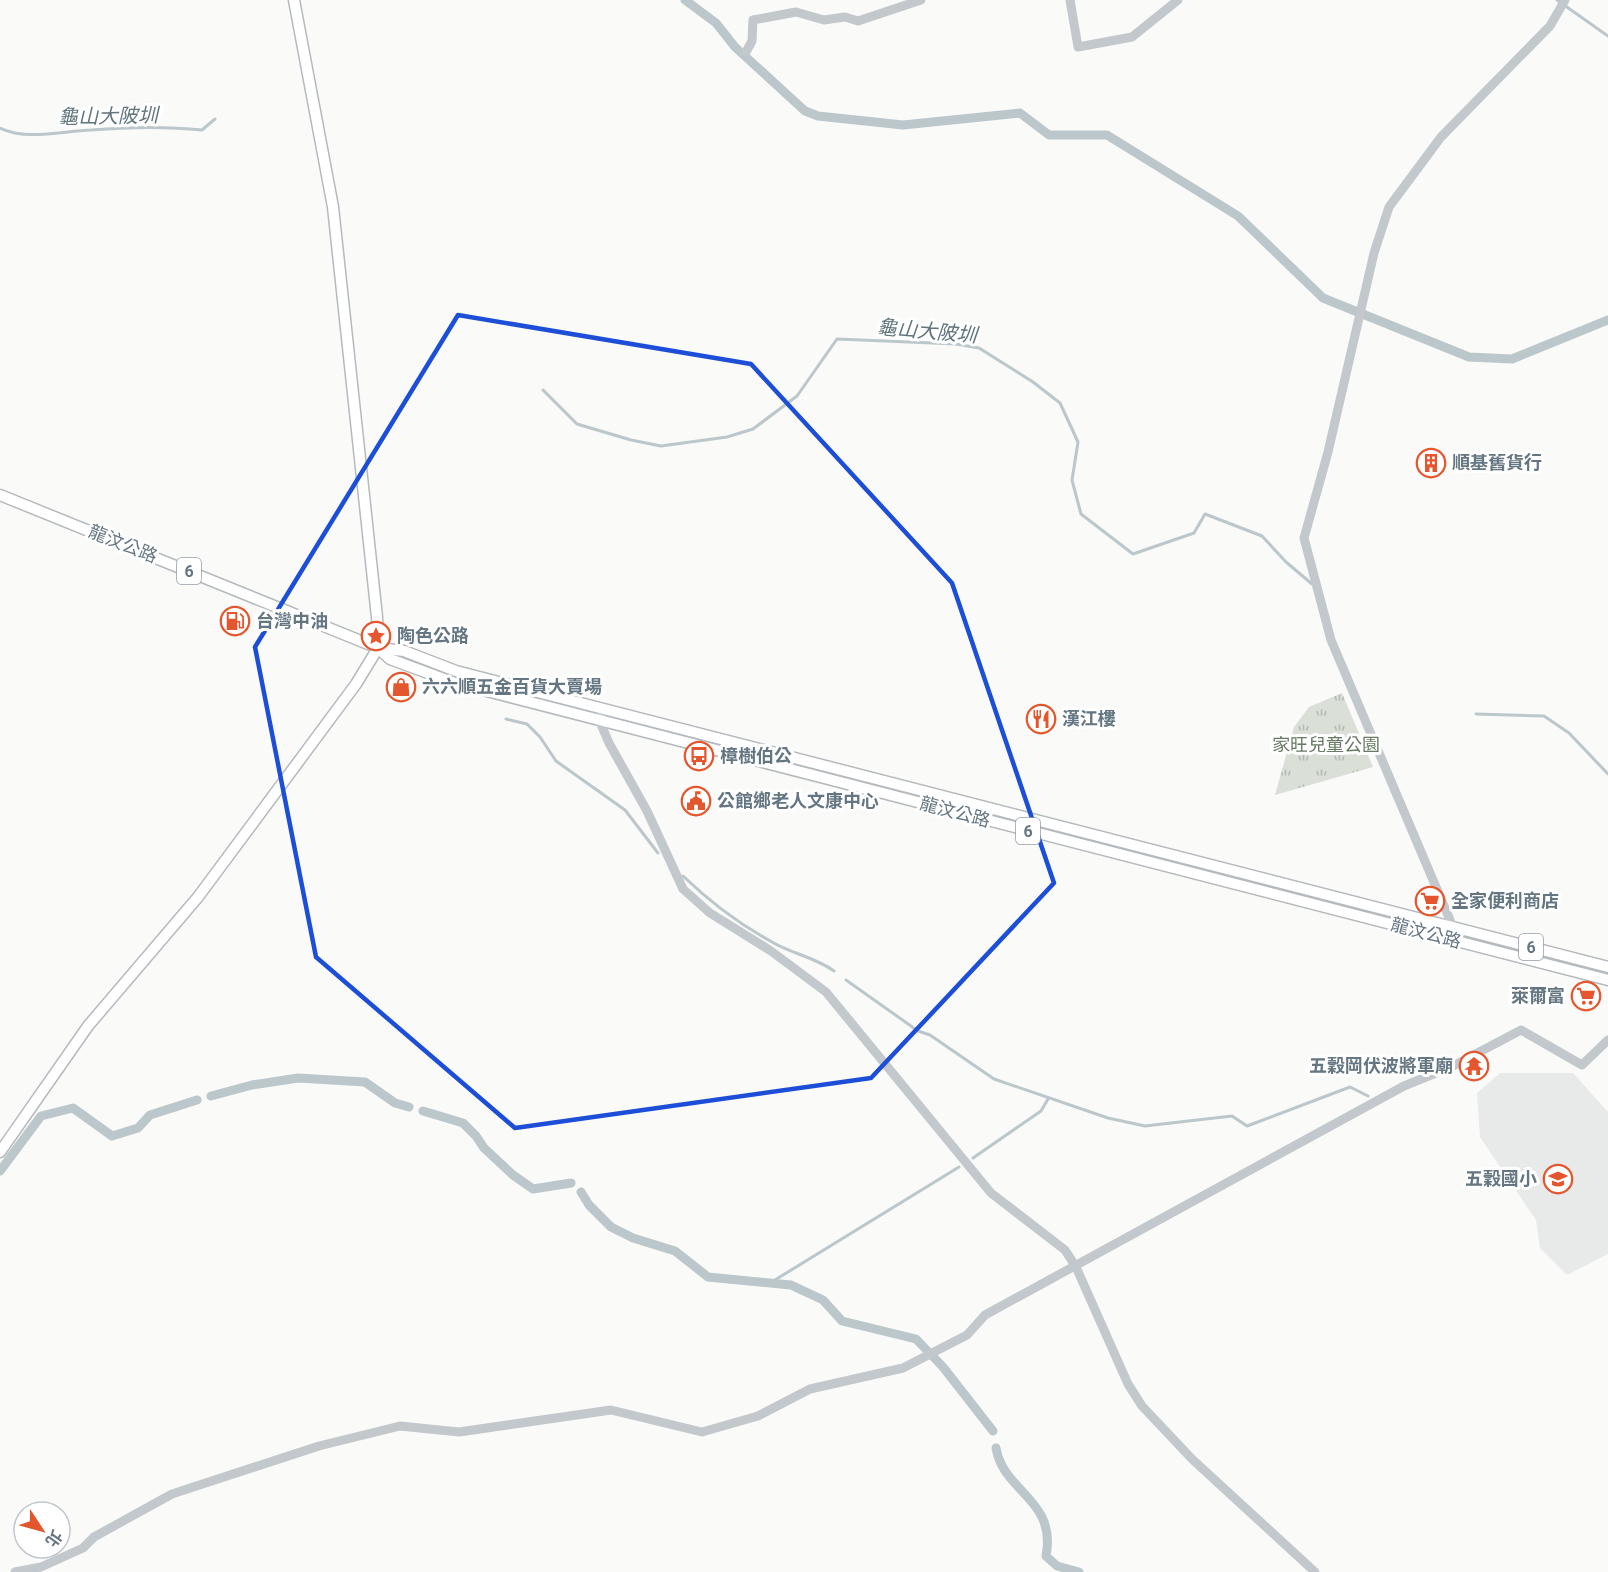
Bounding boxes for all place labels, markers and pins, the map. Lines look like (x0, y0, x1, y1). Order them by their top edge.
building icon: 順基舊貨行 (1415, 447, 1447, 479)
place label: 順基舊貨行 (1452, 452, 1542, 473)
fuel station icon: 台灣中油 (219, 605, 251, 637)
place label: 台灣中油 (256, 610, 328, 631)
place icon: 陶色公路 (360, 620, 392, 652)
place label: 陶色公路 (397, 625, 469, 646)
shop icon: 六六順五金百貨大賣場 (385, 671, 417, 703)
place label: 六六順五金百貨大賣場 (422, 676, 602, 697)
restaurant icon: 漢江樓 (1025, 703, 1057, 735)
place label: 漢江樓 (1062, 708, 1116, 729)
bus stop icon: 樟樹伯公 (683, 740, 715, 772)
place label: 樟樹伯公 (720, 745, 792, 766)
public building icon: 公館鄉老人文康中心 (680, 785, 712, 817)
place label: 公館鄉老人文康中心 (717, 790, 879, 811)
supermarket icon: 全家便利商店 (1414, 885, 1446, 917)
place label: 全家便利商店 (1451, 890, 1559, 911)
supermarket icon: 萊爾富 (1570, 980, 1602, 1012)
place label: 萊爾富 (1511, 985, 1565, 1006)
temple icon: 五穀岡伏波將軍廟 (1458, 1050, 1490, 1082)
place label: 五穀岡伏波將軍廟 (1309, 1055, 1453, 1076)
school or university icon: 五穀國小 (1542, 1163, 1574, 1195)
place label: 五穀國小 (1465, 1168, 1537, 1189)

